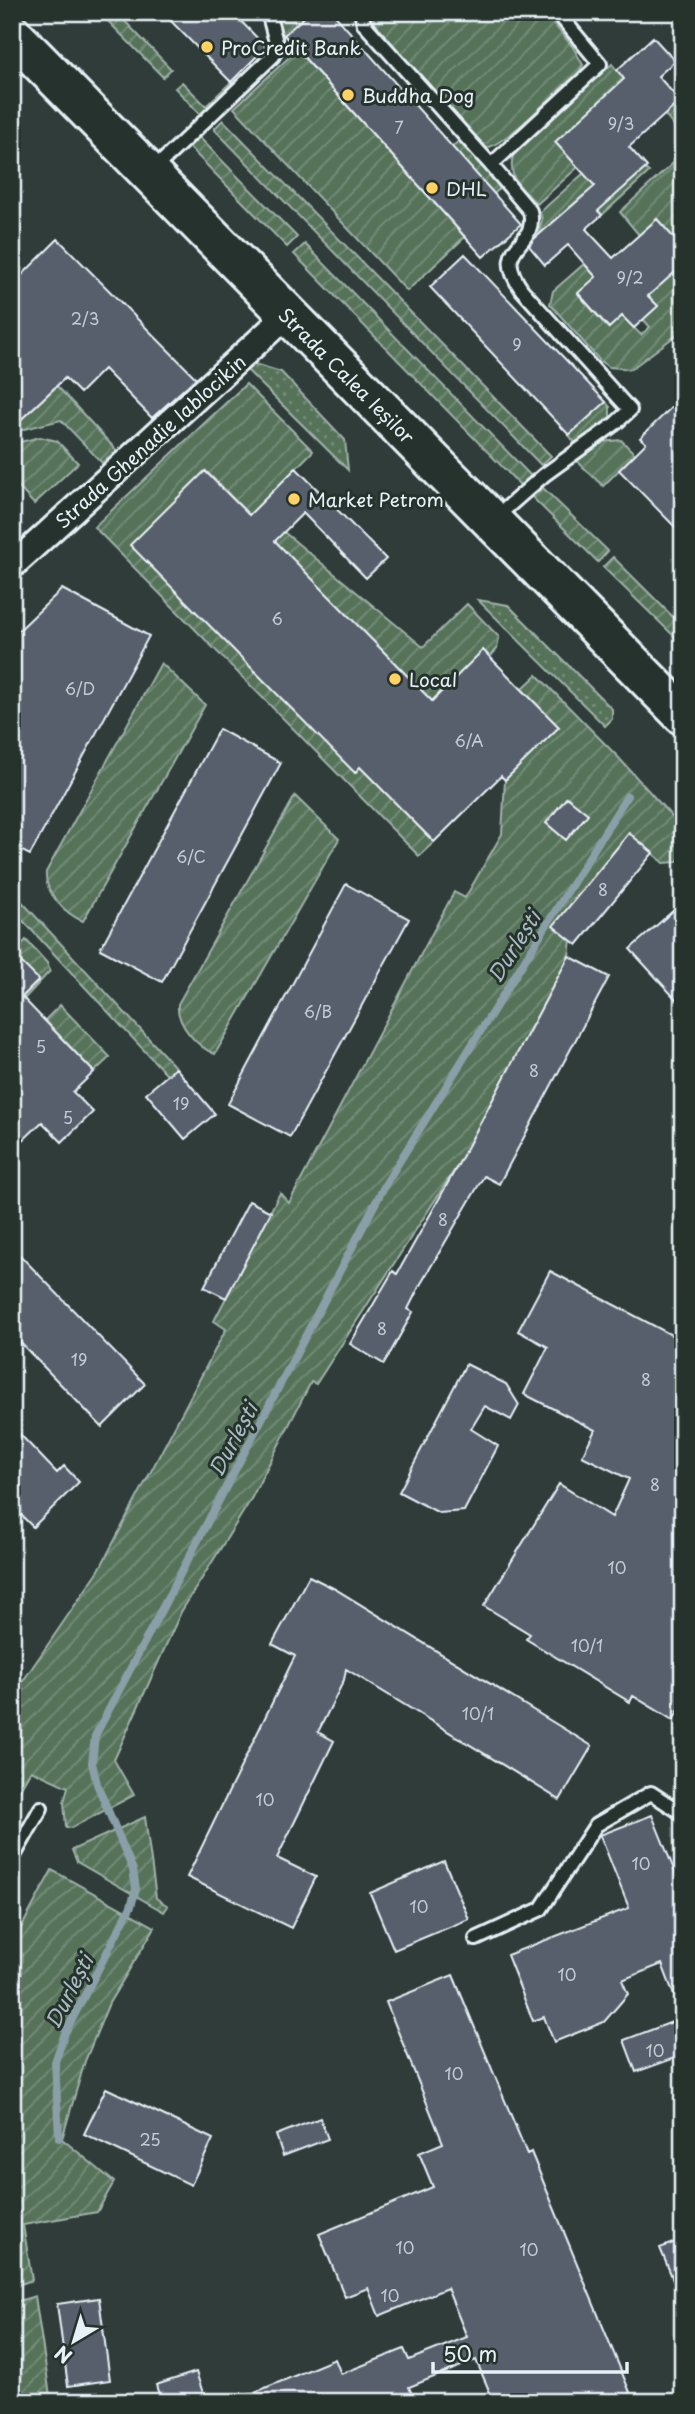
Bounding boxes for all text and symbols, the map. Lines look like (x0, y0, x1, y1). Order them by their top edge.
place label: ProCredit Bank (221, 33, 362, 61)
marker: ProCredit Bank (199, 39, 215, 55)
place label: Buddha Dog (362, 81, 474, 109)
marker: Buddha Dog (340, 87, 356, 103)
house number: 9/3 (608, 111, 634, 135)
house number: 7 (394, 115, 404, 139)
place label: DHL (446, 174, 487, 202)
marker: DHL (424, 180, 440, 196)
house number: 9/2 (616, 265, 644, 289)
street label: Strada Calea Ieșilor (273, 301, 422, 450)
house number: 2/3 (71, 306, 99, 330)
house number: 9 (512, 332, 522, 356)
street label: Strada Ghenadie Iablocikin (48, 348, 252, 534)
place label: Market Petrom (308, 485, 444, 513)
marker: Market Petrom (286, 491, 302, 507)
house number: 6 (271, 606, 283, 630)
place label: Local (409, 665, 457, 693)
marker: Local (387, 671, 403, 687)
house number: 6/D (65, 676, 95, 700)
house number: 6/A (455, 728, 483, 752)
house number: 6/C (176, 844, 206, 868)
house number: 8 (598, 877, 608, 901)
water label: Durlești (478, 901, 549, 988)
house number: 6/B (304, 999, 332, 1023)
house number: 5 (36, 1034, 46, 1058)
house number: 8 (529, 1058, 539, 1082)
house number: 19 (173, 1091, 189, 1115)
house number: 5 (63, 1105, 73, 1129)
house number: 8 (438, 1207, 448, 1231)
house number: 8 (377, 1316, 387, 1340)
house number: 19 (71, 1347, 87, 1371)
house number: 8 (641, 1367, 651, 1391)
water label: Durlești (199, 1394, 266, 1482)
house number: 8 (650, 1472, 660, 1496)
house number: 10 (608, 1555, 626, 1579)
house number: 10/1 (571, 1633, 603, 1657)
house number: 10/1 (462, 1701, 494, 1725)
house number: 10 (256, 1787, 274, 1811)
house number: 10 (632, 1851, 650, 1875)
house number: 10 (410, 1894, 428, 1918)
water label: Durlești (36, 1946, 102, 2034)
house number: 10 (558, 1962, 576, 1986)
house number: 10 (646, 2038, 664, 2062)
house number: 10 (445, 2061, 463, 2085)
house number: 25 (139, 2127, 161, 2151)
house number: 10 (396, 2235, 414, 2259)
house number: 10 (520, 2237, 538, 2261)
house number: 10 (381, 2283, 399, 2307)
north arrow (38, 2306, 108, 2376)
scale bar (433, 2330, 627, 2374)
text: 50 m (443, 2337, 497, 2369)
text: N (48, 2340, 77, 2371)

